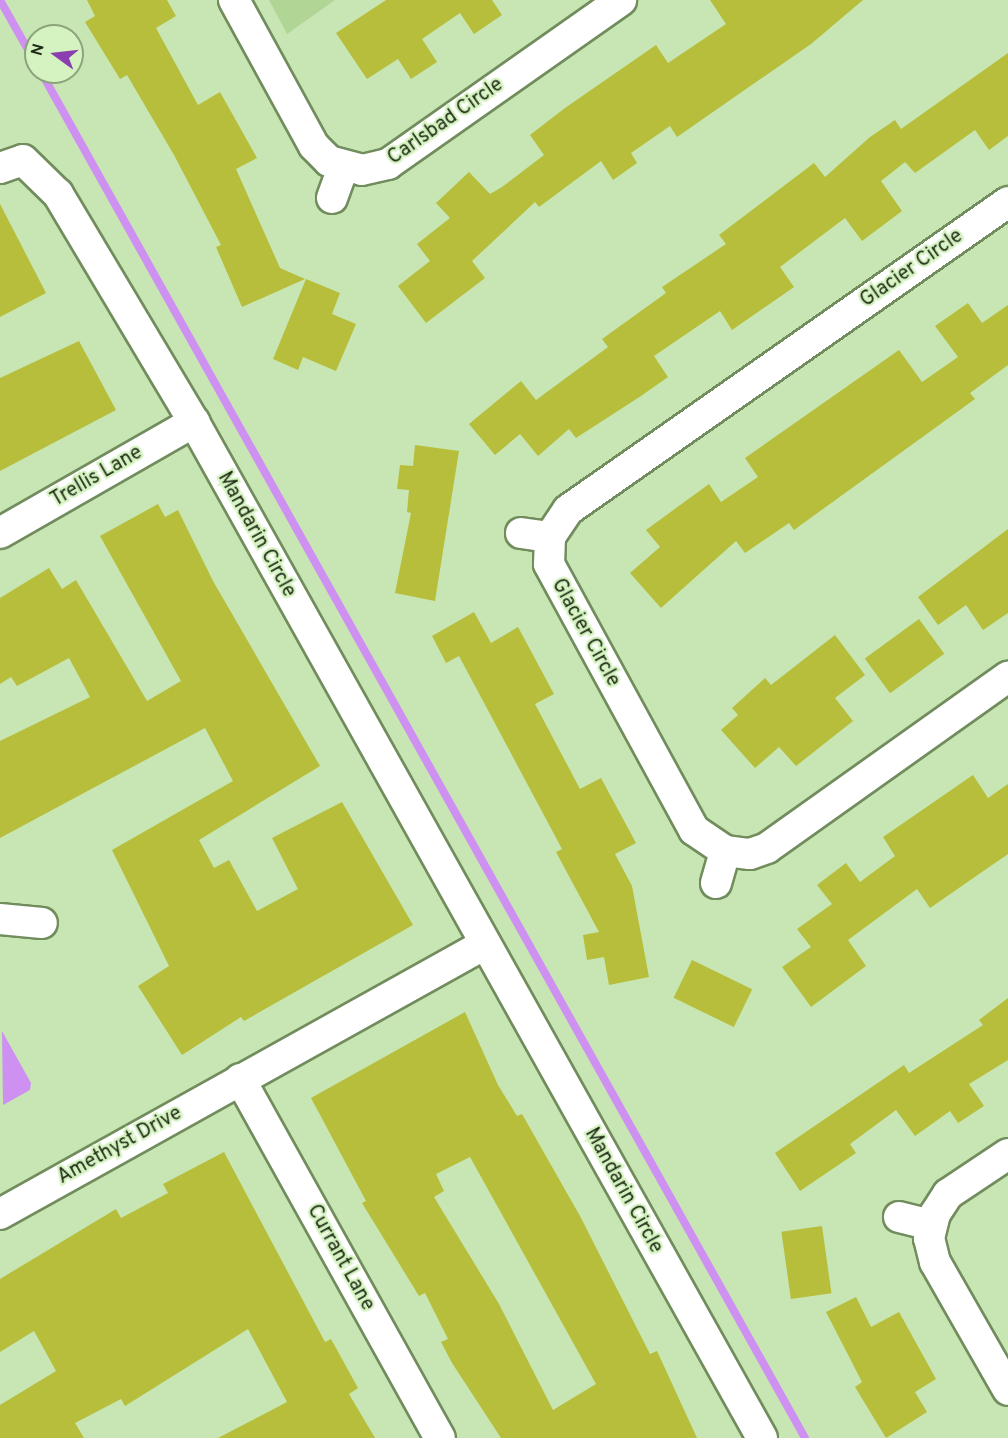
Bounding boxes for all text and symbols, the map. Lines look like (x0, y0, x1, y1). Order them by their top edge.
north arrow (24, 24, 84, 84)
text: N (27, 42, 50, 58)
street label: Carlsbad Circle (384, 73, 508, 171)
street label: Glacier Circle (856, 225, 968, 313)
street label: Trellis Lane (47, 441, 147, 513)
street label: Mandarin Circle (212, 468, 300, 602)
street label: Glacier Circle (546, 575, 624, 691)
street label: Amethyst Drive (54, 1102, 186, 1190)
street label: Mandarin Circle (579, 1124, 667, 1258)
street label: Currant Lane (301, 1201, 379, 1315)

